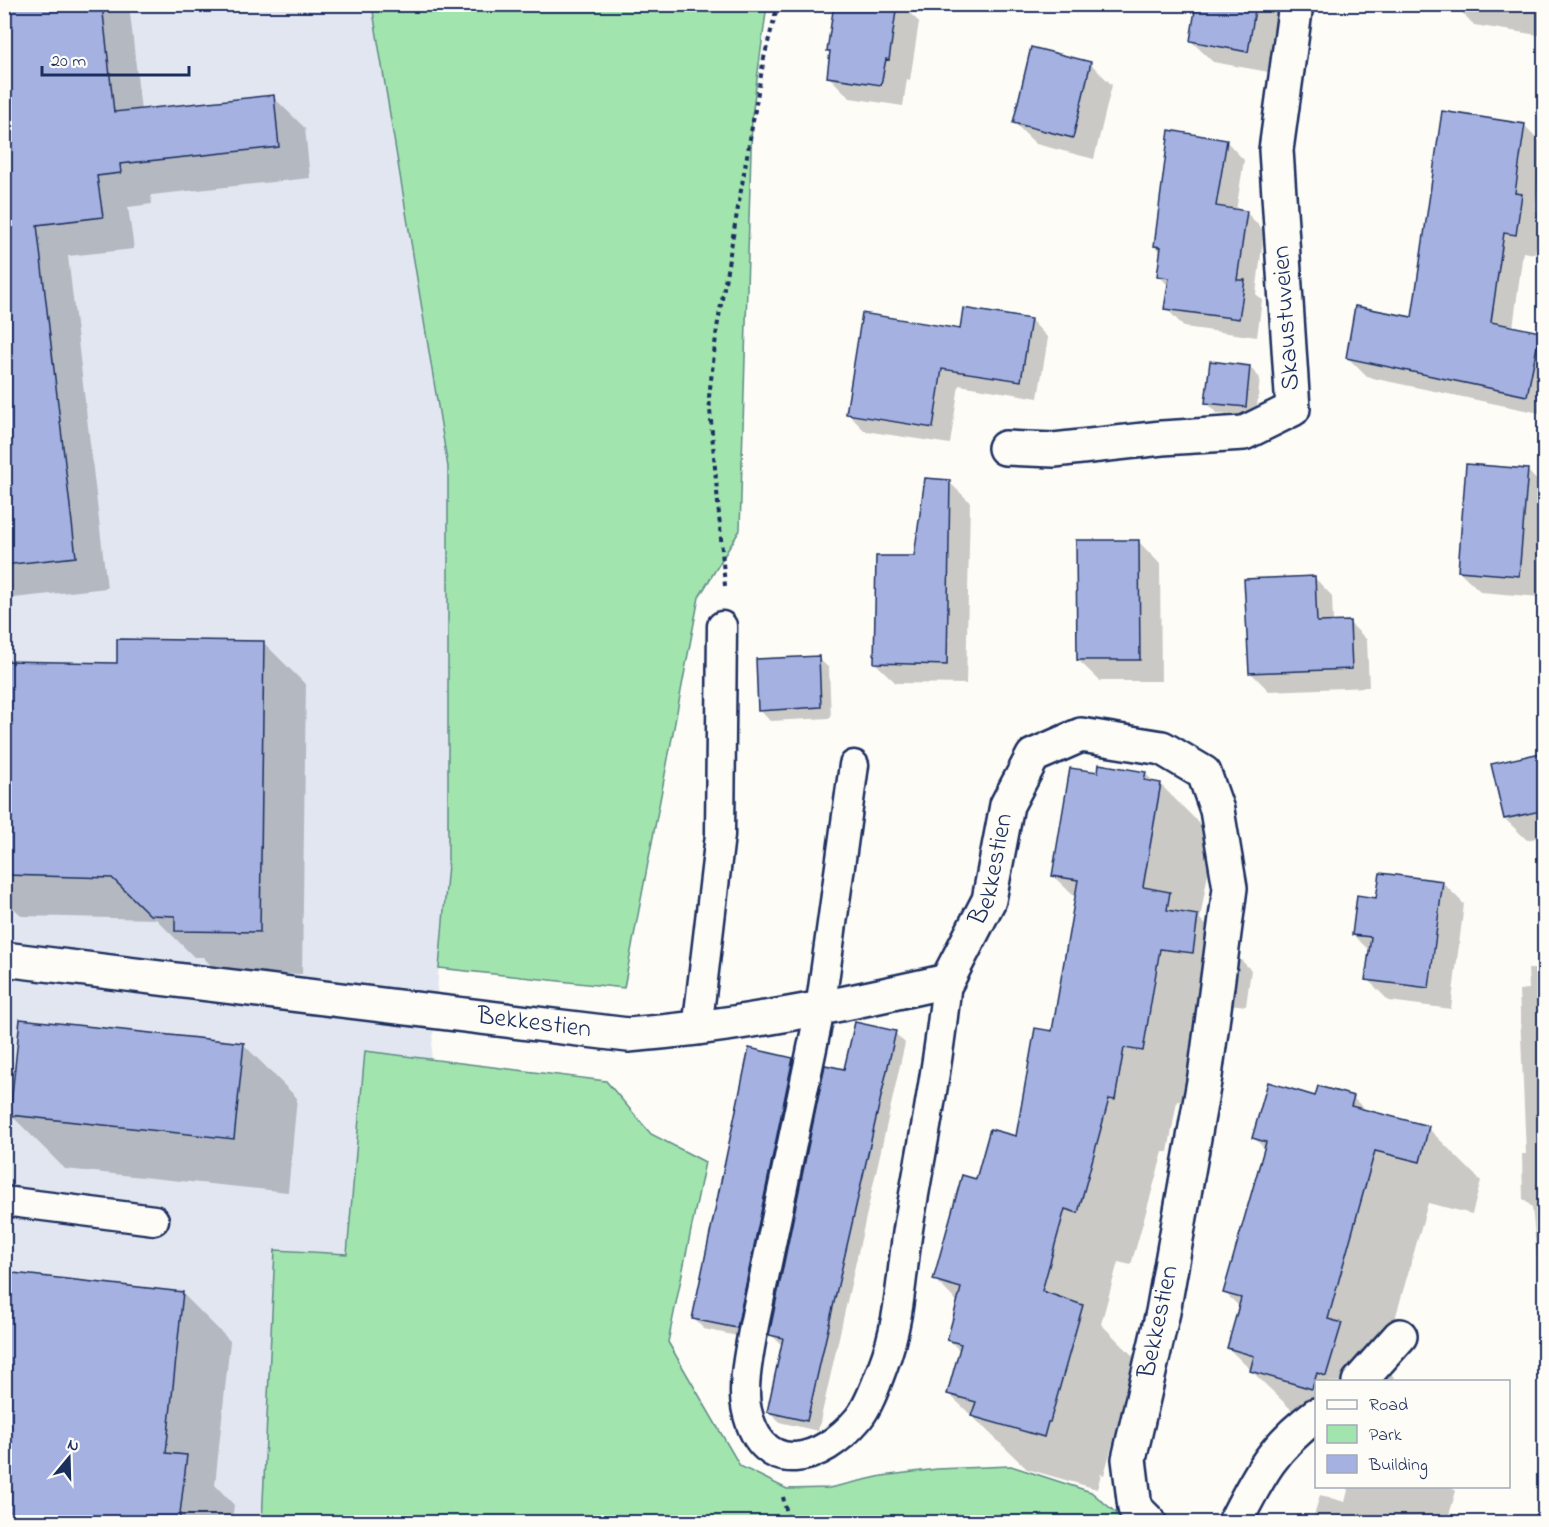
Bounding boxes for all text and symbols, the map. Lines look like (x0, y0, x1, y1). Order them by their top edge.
scale bar (42, 39, 189, 77)
text: 20 m (51, 49, 86, 75)
street label: Skaustuveien (1263, 244, 1311, 392)
street label: Bekkestien (959, 810, 1024, 934)
street label: Bekkestien (474, 998, 593, 1049)
street label: Bekkestien (1128, 1262, 1190, 1383)
legend (1315, 1380, 1510, 1488)
text: Road (1369, 1393, 1408, 1419)
text: Park (1369, 1423, 1402, 1449)
north arrow (39, 1428, 99, 1488)
text: N (64, 1433, 82, 1459)
text: Building (1368, 1453, 1428, 1480)

